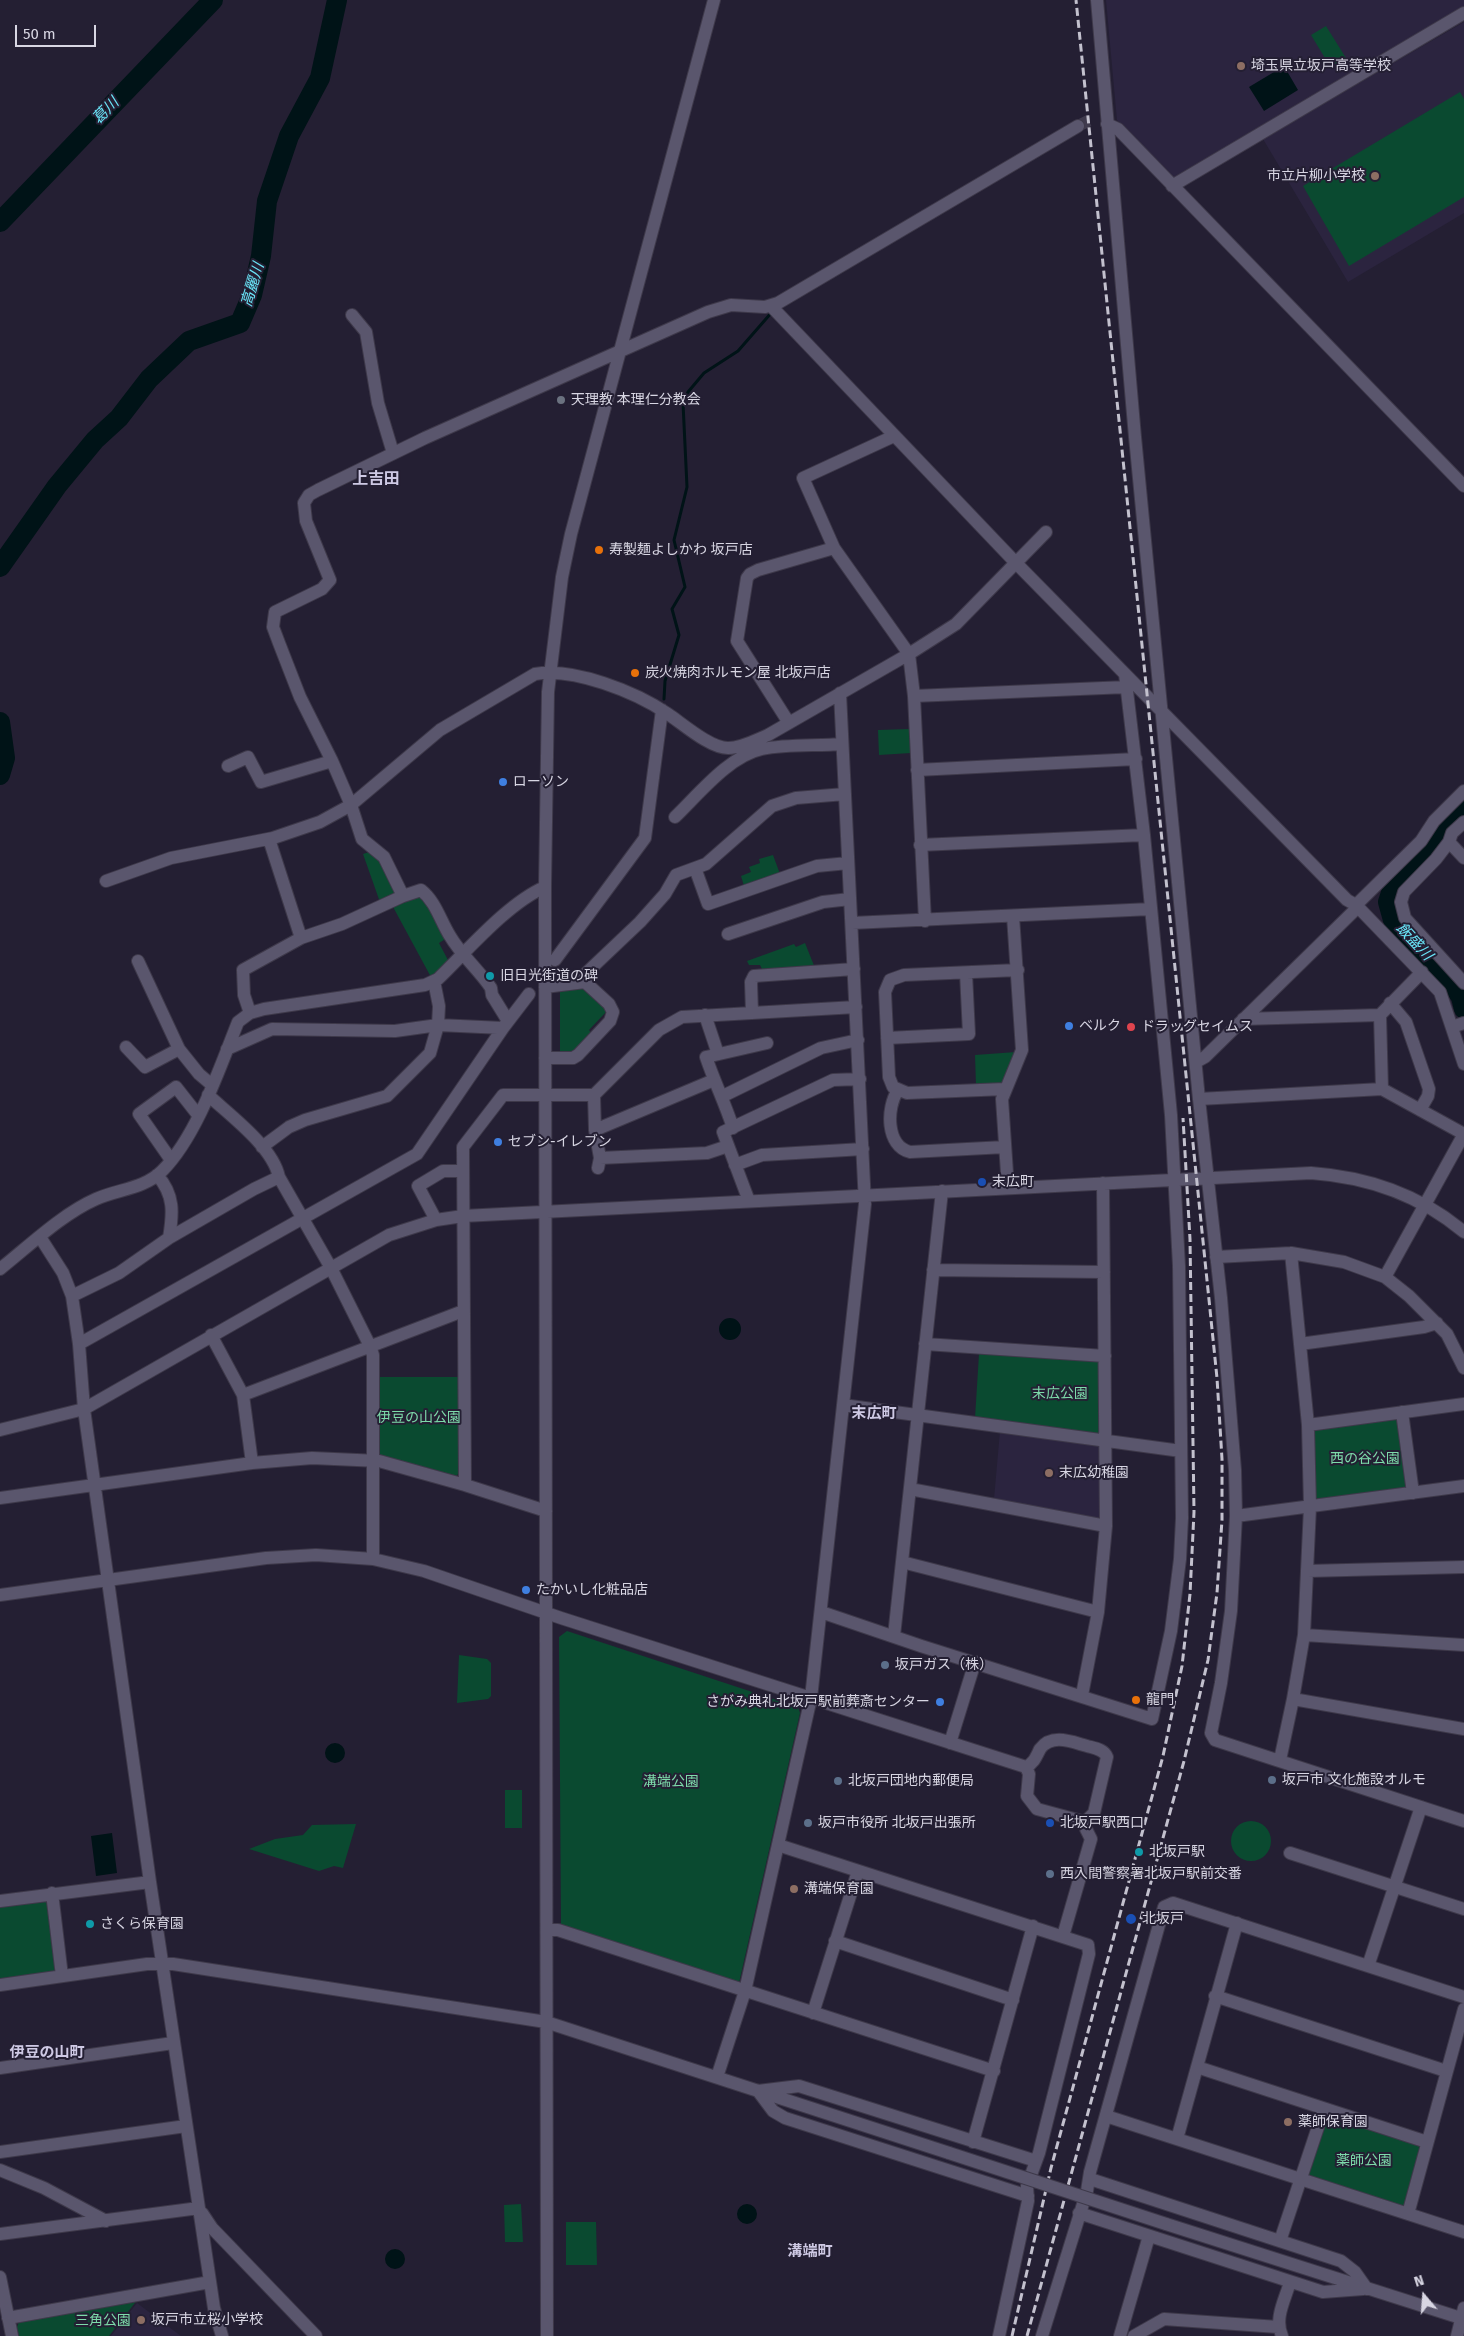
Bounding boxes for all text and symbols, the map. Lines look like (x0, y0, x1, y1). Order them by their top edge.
scale bar (18, 15, 99, 47)
text: 50 m (23, 25, 56, 43)
place label: 埼玉県立坂戸高等学校 (1251, 58, 1391, 74)
marker: 埼玉県立坂戸高等学校 (1235, 60, 1247, 72)
water label: 葛川 (89, 94, 123, 128)
place label: 市立片柳小学校 (1267, 168, 1365, 184)
marker: 市立片柳小学校 (1369, 170, 1381, 182)
water label: 高麗川 (238, 261, 268, 309)
place label: 天理教 本理仁分教会 (571, 392, 701, 408)
marker: 天理教 本理仁分教会 (555, 394, 567, 406)
district label: 上吉田 (352, 470, 400, 490)
place label: 寿製麺よしかわ 坂戸店 (609, 542, 753, 558)
marker: 寿製麺よしかわ 坂戸店 (593, 544, 605, 556)
place label: 炭火焼肉ホルモン屋 北坂戸店 (645, 665, 831, 681)
marker: 炭火焼肉ホルモン屋 北坂戸店 (629, 667, 641, 679)
place label: ローソン (513, 774, 569, 790)
marker: ローソン (497, 776, 509, 788)
water label: 飯盛川 (1392, 919, 1436, 965)
place label: 旧日光街道の碑 (500, 968, 598, 984)
marker: 旧日光街道の碑 (484, 970, 496, 982)
place label: ベルク (1079, 1018, 1121, 1034)
place label: ドラッグセイムス (1141, 1019, 1253, 1035)
marker: ベルク (1063, 1020, 1075, 1032)
marker: ドラッグセイムス (1125, 1021, 1137, 1033)
place label: セブン-イレブン (508, 1134, 612, 1150)
marker: セブン-イレブン (492, 1136, 504, 1148)
place label: 末広町 (992, 1174, 1034, 1190)
marker: 末広町 (976, 1176, 988, 1188)
park label: 末広公園 (1032, 1386, 1088, 1402)
district label: 末広町 (852, 1405, 896, 1423)
park label: 伊豆の山公園 (377, 1410, 461, 1426)
park label: 西の谷公園 (1330, 1451, 1400, 1467)
place label: 末広幼稚園 (1059, 1465, 1129, 1481)
marker: 末広幼稚園 (1043, 1467, 1055, 1479)
place label: たかいし化粧品店 (536, 1582, 648, 1598)
marker: たかいし化粧品店 (520, 1584, 532, 1596)
place label: 坂戸ガス（株） (895, 1657, 993, 1673)
marker: 坂戸ガス（株） (879, 1659, 891, 1671)
place label: 龍門 (1146, 1692, 1174, 1708)
place label: さがみ典礼北坂戸駅前葬斎センター (706, 1694, 930, 1710)
marker: 龍門 (1130, 1694, 1142, 1706)
marker: さがみ典礼北坂戸駅前葬斎センター (934, 1696, 946, 1708)
place label: 坂戸市 文化施設オルモ (1282, 1772, 1426, 1788)
place label: 北坂戸団地内郵便局 (848, 1773, 974, 1789)
park label: 溝端公園 (643, 1774, 699, 1790)
marker: 坂戸市 文化施設オルモ (1266, 1774, 1278, 1786)
marker: 北坂戸団地内郵便局 (832, 1775, 844, 1787)
place label: 坂戸市役所 北坂戸出張所 (818, 1815, 976, 1831)
place label: 北坂戸駅西口 (1060, 1815, 1144, 1831)
marker: 坂戸市役所 北坂戸出張所 (802, 1817, 814, 1829)
marker: 北坂戸駅西口 (1044, 1817, 1056, 1829)
place label: 北坂戸駅 (1149, 1844, 1205, 1860)
marker: 北坂戸駅 (1133, 1846, 1145, 1858)
place label: 西入間警察署北坂戸駅前交番 (1060, 1866, 1242, 1882)
marker: 西入間警察署北坂戸駅前交番 (1044, 1868, 1056, 1880)
place label: 溝端保育園 (804, 1881, 874, 1897)
marker: 溝端保育園 (788, 1883, 800, 1895)
place label: 北坂戸 (1142, 1911, 1184, 1927)
marker: 北坂戸 (1124, 1912, 1138, 1926)
place label: さくら保育園 (100, 1916, 184, 1932)
marker: さくら保育園 (84, 1918, 96, 1930)
district label: 伊豆の山町 (10, 2044, 84, 2062)
place label: 薬師保育園 (1298, 2114, 1368, 2130)
marker: 薬師保育園 (1282, 2116, 1294, 2128)
park label: 薬師公園 (1336, 2153, 1392, 2169)
district label: 溝端町 (788, 2243, 832, 2261)
north arrow (1399, 2271, 1449, 2321)
text: N (1412, 2272, 1426, 2291)
place label: 坂戸市立桜小学校 (151, 2312, 263, 2328)
park label: 三角公園 (75, 2313, 131, 2329)
marker: 坂戸市立桜小学校 (135, 2314, 147, 2326)

